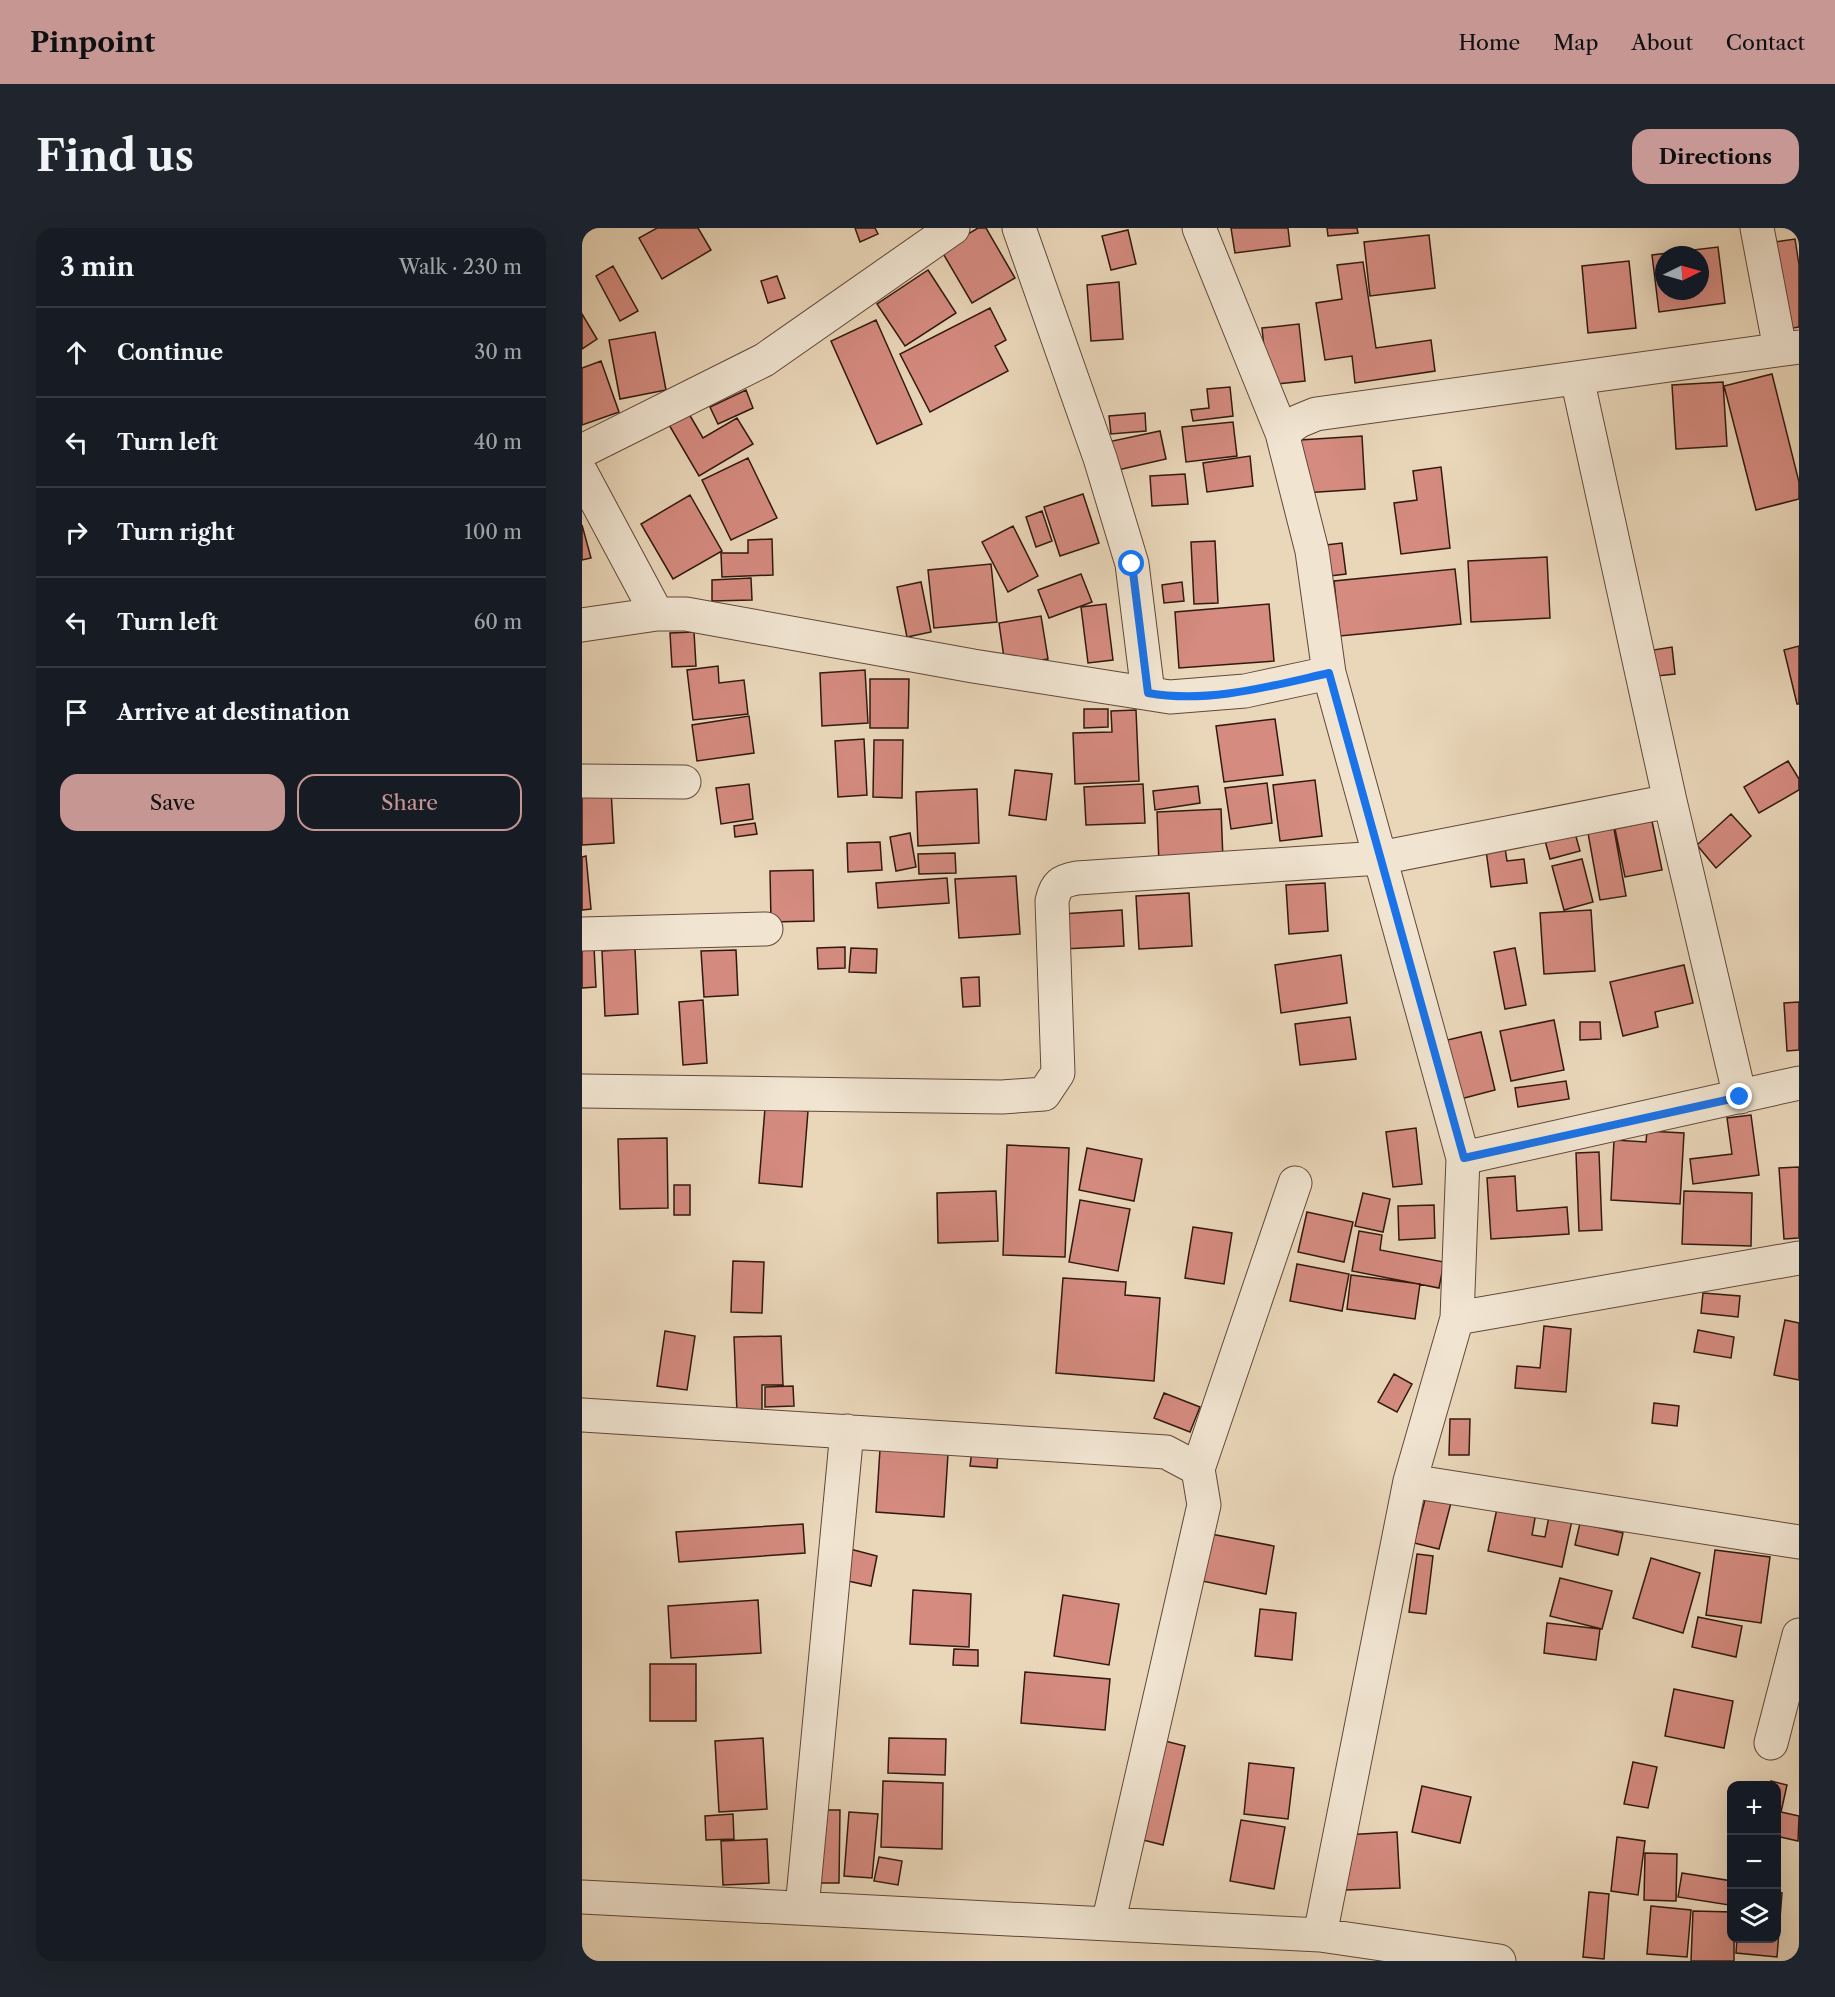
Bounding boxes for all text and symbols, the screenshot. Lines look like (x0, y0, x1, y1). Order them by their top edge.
text: Pinpoint (30, 25, 155, 59)
text: Home (1459, 30, 1520, 55)
text: Map (1553, 30, 1598, 55)
text: About (1631, 30, 1693, 55)
text: Contact (1726, 30, 1805, 55)
button: Directions (1632, 129, 1799, 184)
text: Find us (36, 130, 194, 182)
north arrow (1655, 246, 1709, 300)
text: 3 min (60, 251, 134, 283)
text: Walk · 230 m (399, 255, 522, 279)
icon: ahead (60, 336, 93, 369)
text: Continue (117, 339, 223, 366)
text: 30 m (474, 340, 522, 364)
icon: left (60, 426, 93, 459)
text: Turn left (117, 429, 218, 456)
text: 40 m (474, 430, 522, 454)
icon: right (60, 516, 93, 549)
text: Turn right (117, 519, 235, 546)
text: 100 m (464, 520, 522, 544)
route start (1118, 550, 1144, 576)
icon: left (60, 606, 93, 639)
text: Turn left (117, 609, 218, 636)
text: 60 m (474, 610, 522, 634)
icon: arrive (60, 696, 93, 729)
text: Arrive at destination (117, 699, 350, 726)
button: Save (60, 774, 285, 831)
button: Share (297, 774, 522, 831)
route end (1726, 1083, 1752, 1109)
map controls (1727, 1781, 1781, 1943)
button: + (1727, 1781, 1781, 1835)
button: − (1727, 1835, 1781, 1889)
button: layers (1727, 1889, 1781, 1943)

